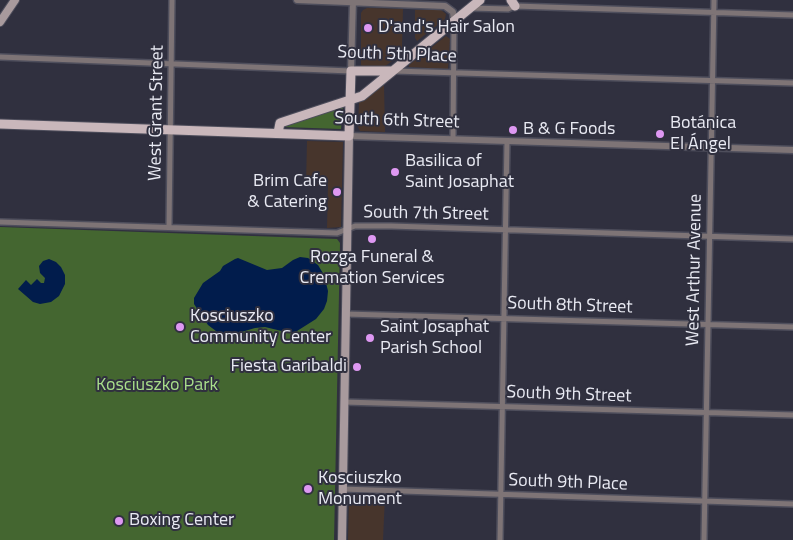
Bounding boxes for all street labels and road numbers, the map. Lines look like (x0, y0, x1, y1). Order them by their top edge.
street label: South 5th Place (337, 42, 457, 68)
street label: West Grant Street (145, 45, 169, 181)
street label: South 6th Street (334, 108, 460, 134)
street label: West Arthur Avenue (683, 194, 707, 346)
street label: South 7th Street (363, 202, 489, 226)
street label: South 8th Street (507, 293, 633, 319)
street label: South 9th Street (506, 382, 632, 408)
street label: South 9th Place (508, 470, 628, 496)

